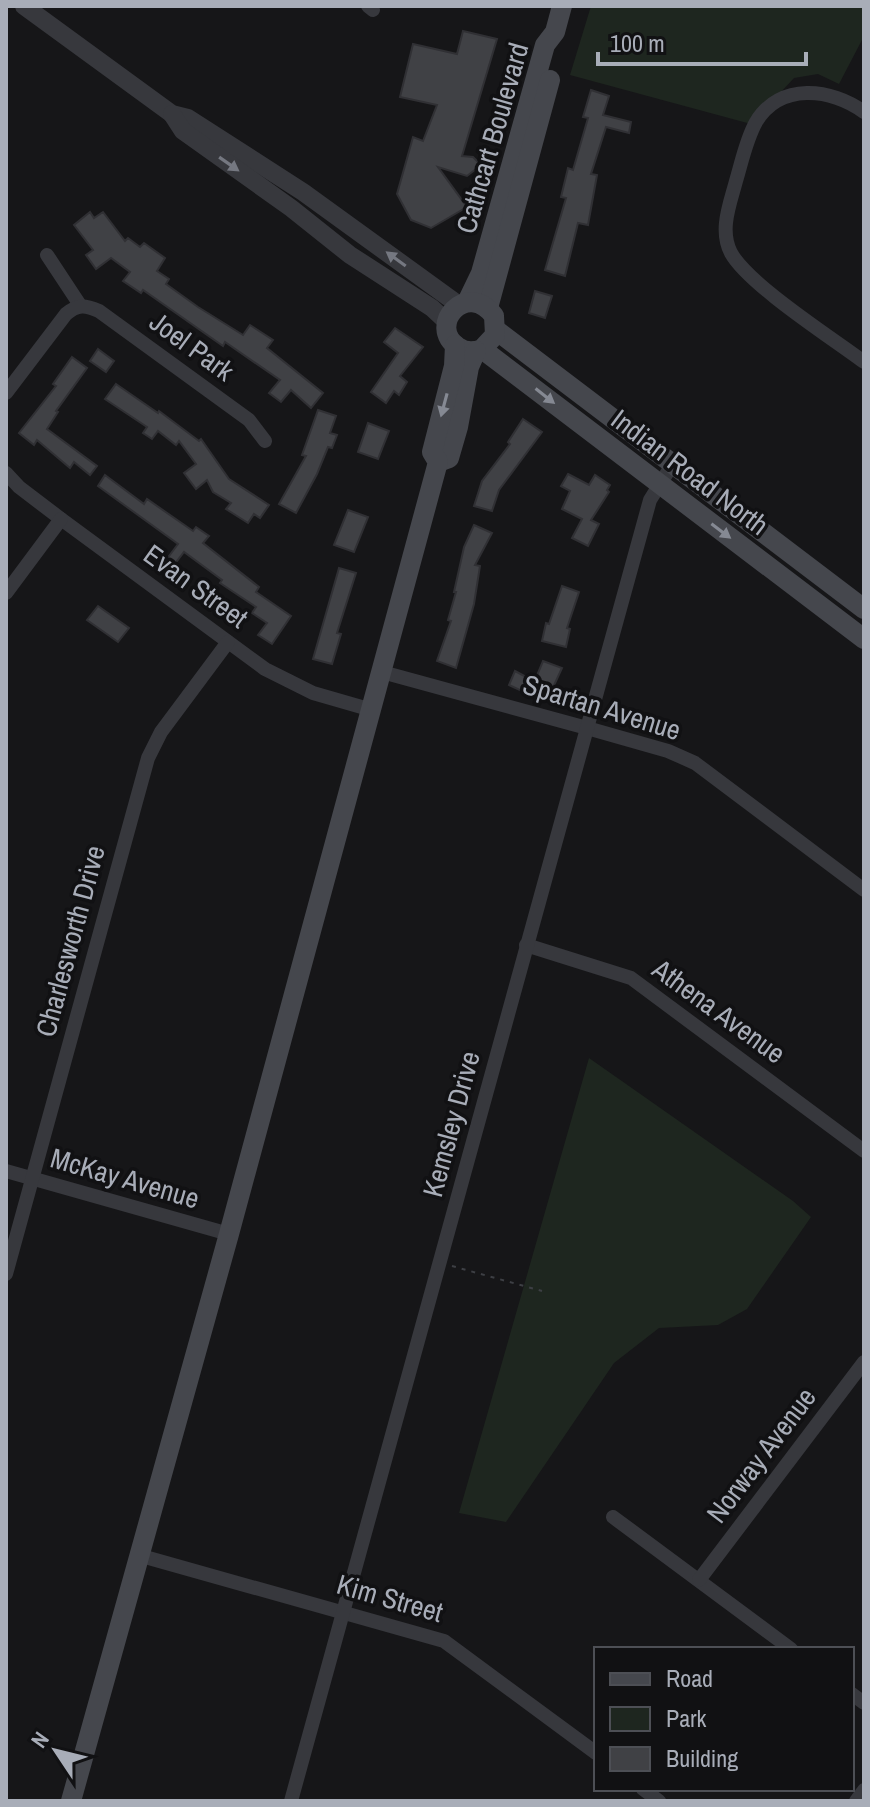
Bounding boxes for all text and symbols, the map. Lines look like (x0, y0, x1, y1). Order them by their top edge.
scale bar (598, 16, 806, 66)
text: 100 m (610, 27, 665, 59)
street label: Cathcart Boulevard (447, 38, 537, 238)
one-way arrow (218, 155, 239, 171)
one-way arrow (386, 252, 407, 267)
street label: Joel Park (142, 302, 242, 390)
one-way arrow (535, 387, 555, 403)
one-way arrow (438, 392, 450, 417)
street label: Indian Road North (604, 400, 776, 544)
one-way arrow (711, 523, 731, 539)
street label: Evan Street (136, 535, 256, 637)
street label: Spartan Avenue (518, 665, 686, 749)
street label: Charlesworth Drive (26, 841, 114, 1041)
street label: Athena Avenue (644, 949, 793, 1072)
street label: Kemsley Drive (413, 1047, 489, 1201)
street label: McKay Avenue (46, 1139, 204, 1217)
street label: Norway Avenue (698, 1380, 824, 1530)
street label: Kim Street (333, 1565, 447, 1631)
legend (594, 1647, 854, 1791)
text: Road (666, 1662, 713, 1694)
text: Park (666, 1702, 707, 1734)
north arrow (16, 1711, 96, 1791)
text: N (24, 1726, 56, 1753)
text: Building (666, 1742, 738, 1774)

